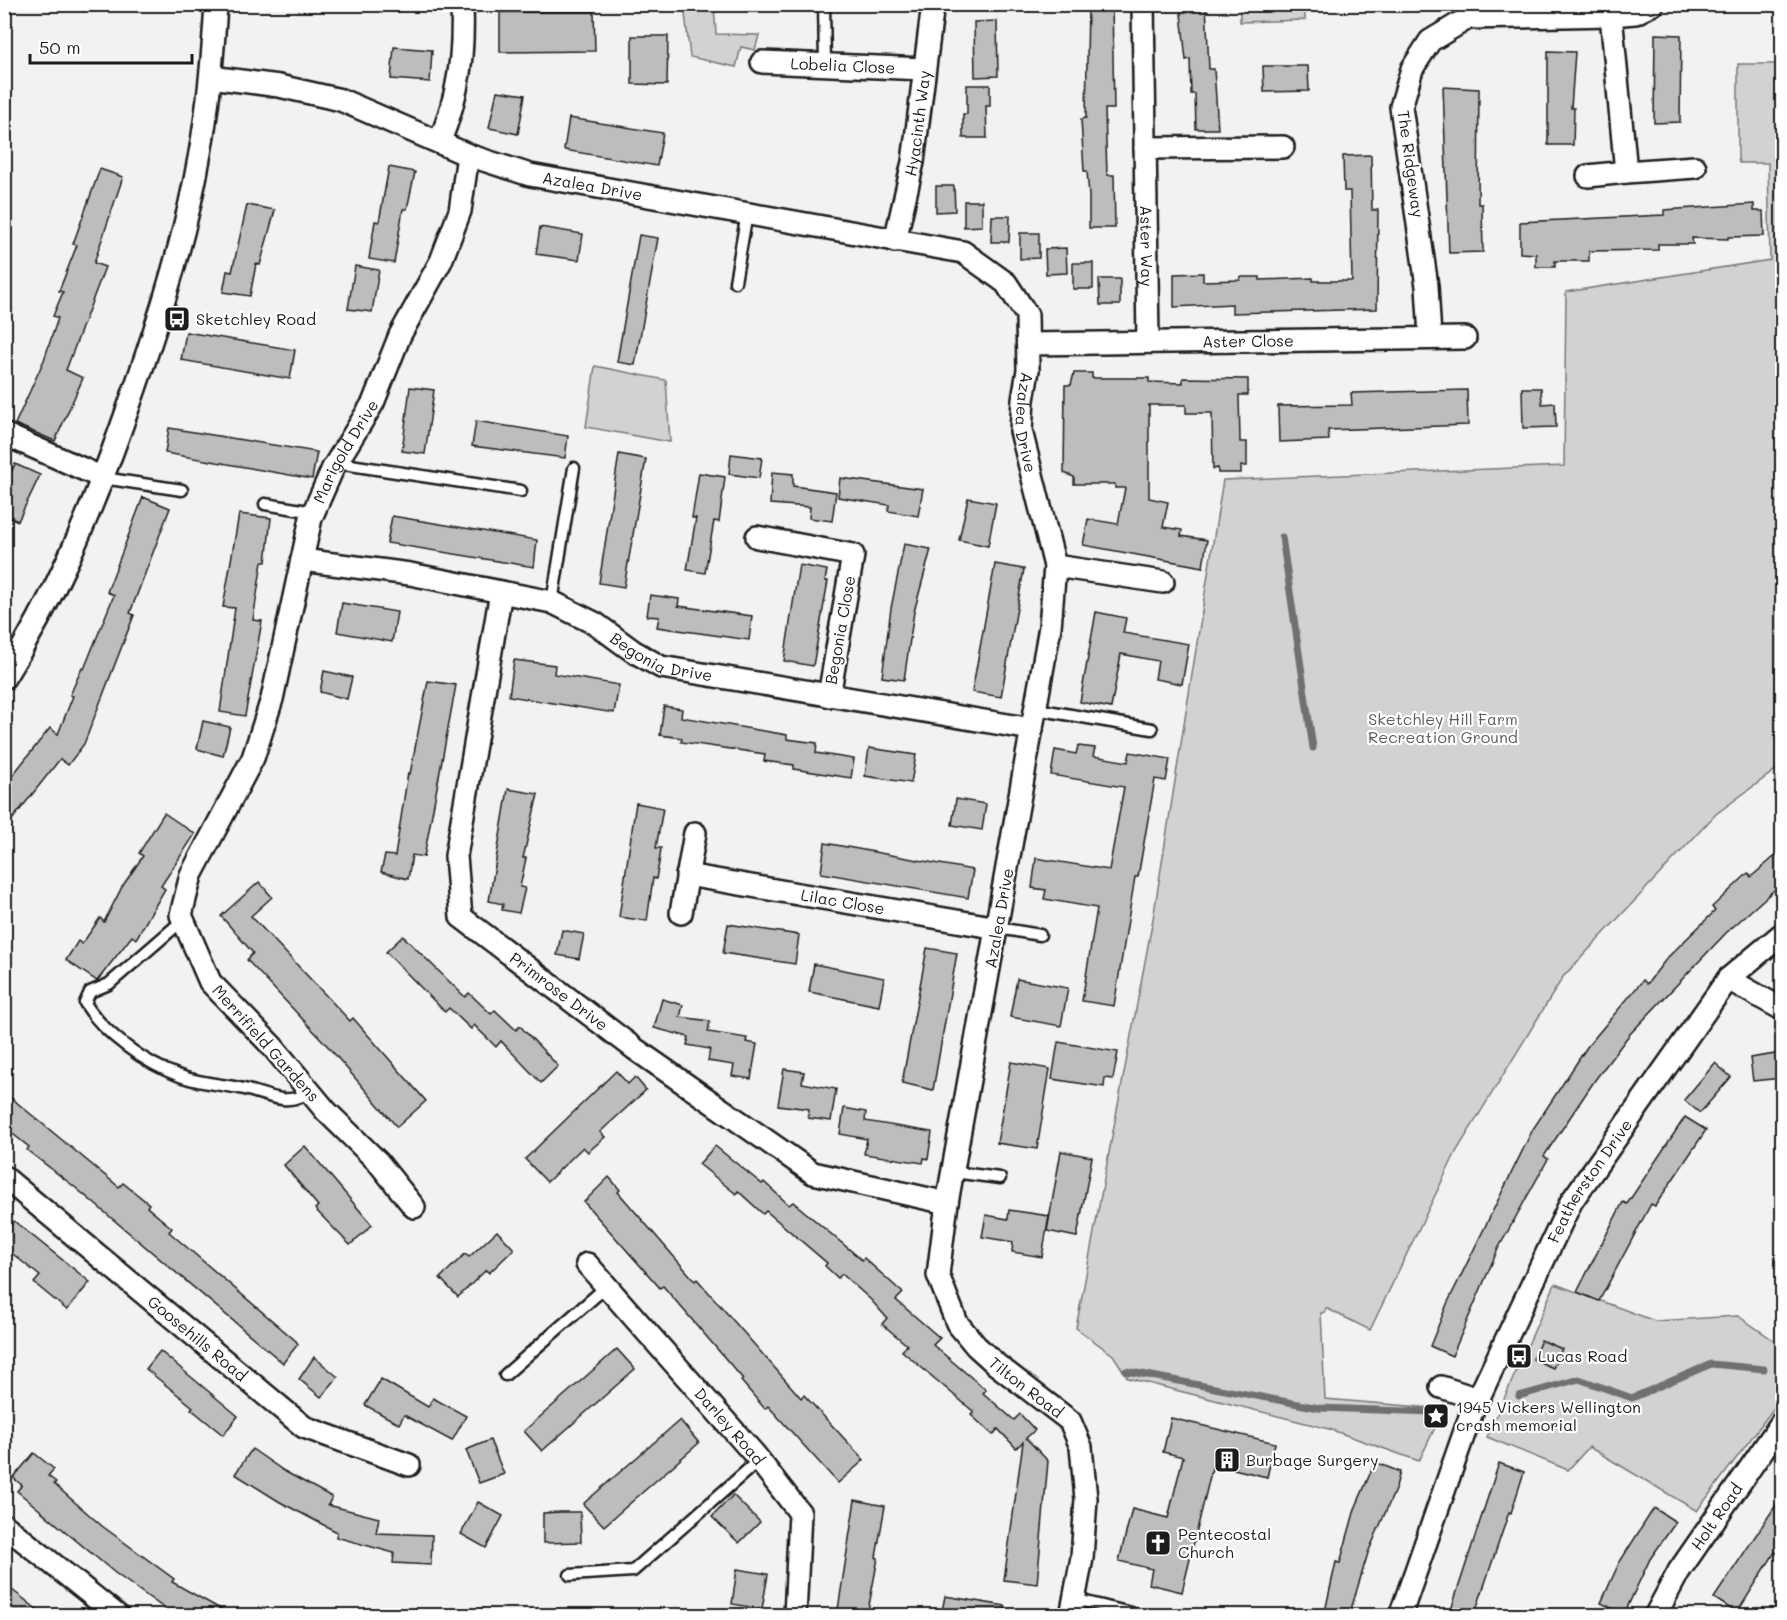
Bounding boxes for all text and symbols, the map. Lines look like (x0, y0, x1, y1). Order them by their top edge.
scale bar (30, 27, 192, 65)
text: 50 m (39, 35, 81, 59)
street label: Lobelia Close (790, 52, 896, 78)
street label: Hyacinth Way (899, 69, 935, 178)
street label: The Ridgeway (1394, 109, 1429, 219)
street label: Azalea Drive (541, 166, 644, 205)
street label: Aster Way (1136, 205, 1158, 287)
bus stop icon: Sketchley Road (162, 304, 192, 334)
place label: Sketchley Road (196, 308, 316, 329)
street label: Aster Close (1202, 329, 1294, 352)
street label: Azalea Drive (1011, 371, 1042, 475)
street label: Marigold Drive (308, 395, 383, 506)
street label: Begonia Close (820, 574, 859, 686)
street label: Begonia Drive (606, 627, 714, 685)
park label: Sketchley Hill Farm Recreation Ground (1368, 708, 1518, 747)
street label: Azalea Drive (979, 866, 1018, 970)
street label: Lilac Close (799, 884, 886, 919)
street label: Primrose Drive (506, 947, 613, 1035)
street label: Merrifield Gardens (208, 980, 325, 1106)
street label: Featherston Drive (1542, 1115, 1636, 1246)
street label: Goosehills Road (144, 1290, 252, 1385)
bus stop icon: Lucas Road (1504, 1341, 1534, 1371)
place label: Lucas Road (1538, 1345, 1627, 1366)
street label: Tilton Road (985, 1352, 1068, 1422)
street label: Darley Road (690, 1383, 770, 1469)
place label: 1945 Vickers Wellington crash memorial (1456, 1396, 1641, 1435)
place icon: 1945 Vickers Wellington crash memorial (1421, 1401, 1451, 1431)
building icon: Burbage Surgery (1212, 1445, 1242, 1475)
place label: Burbage Surgery (1246, 1449, 1379, 1470)
street label: Holt Road (1686, 1479, 1747, 1554)
place label: Pentecostal Church (1178, 1523, 1271, 1562)
church icon: Pentecostal Church (1143, 1528, 1173, 1558)

